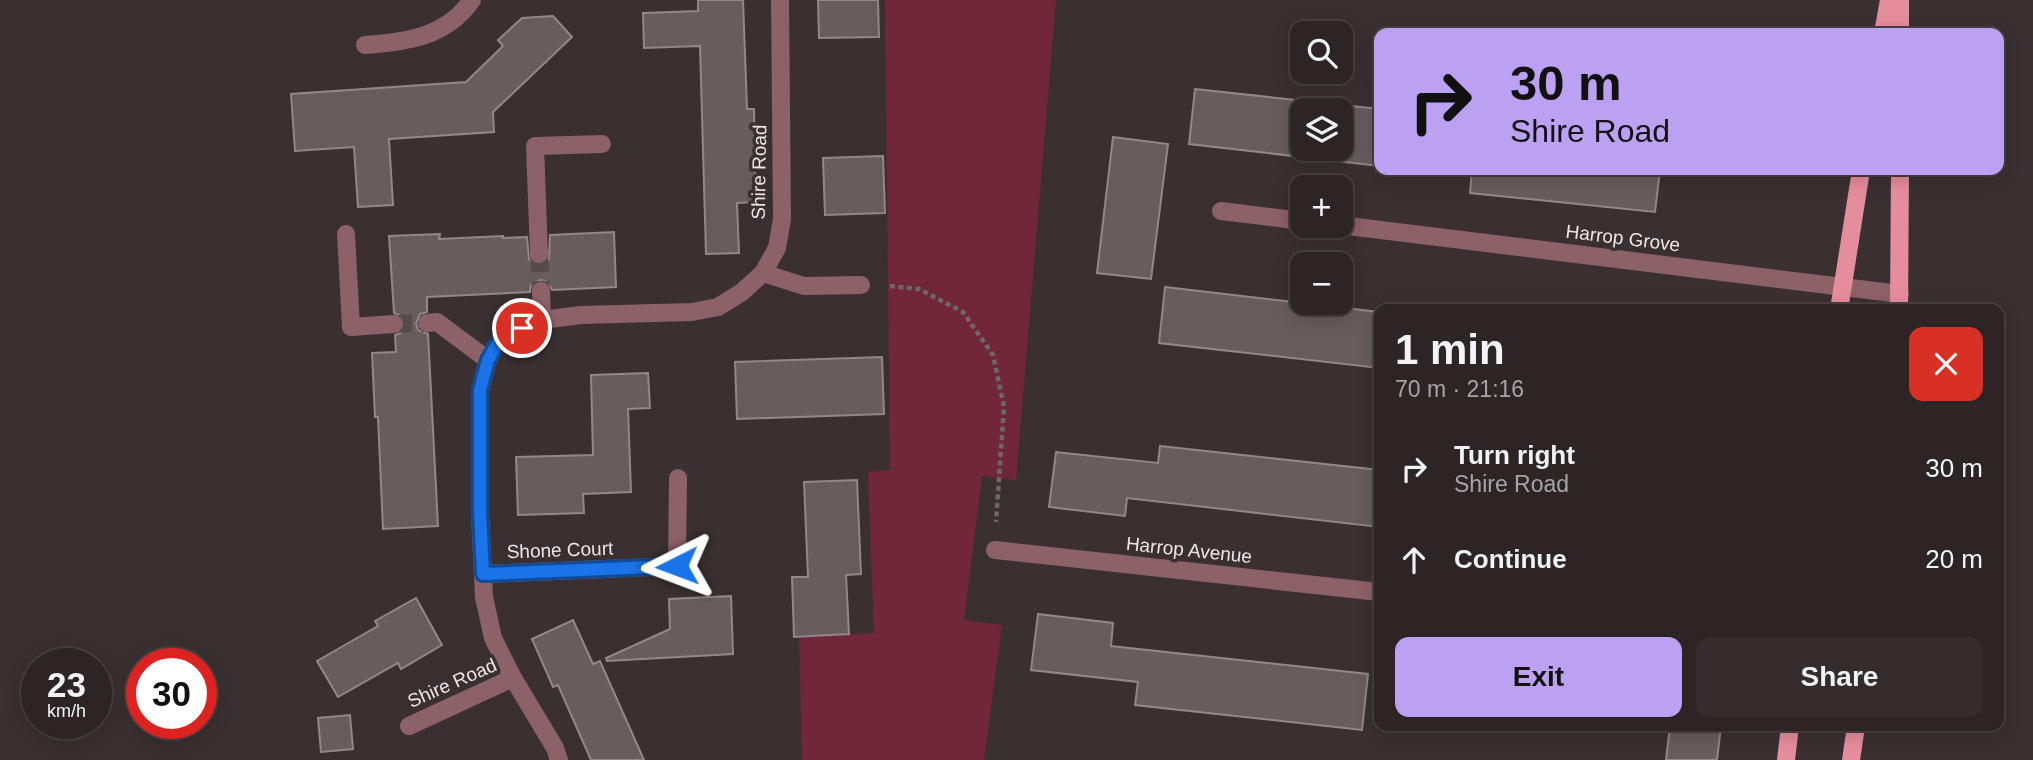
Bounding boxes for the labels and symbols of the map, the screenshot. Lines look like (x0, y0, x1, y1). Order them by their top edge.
street label: Shire Road (748, 124, 770, 220)
street label: Harrop Grove (1565, 221, 1681, 255)
pin (492, 298, 552, 358)
position arrow (640, 529, 714, 603)
street label: Harrop Avenue (1125, 533, 1253, 567)
street label: Shone Court (506, 538, 614, 562)
speed limit sign: 30 (126, 648, 217, 739)
street label: Shire Road (404, 654, 500, 712)

